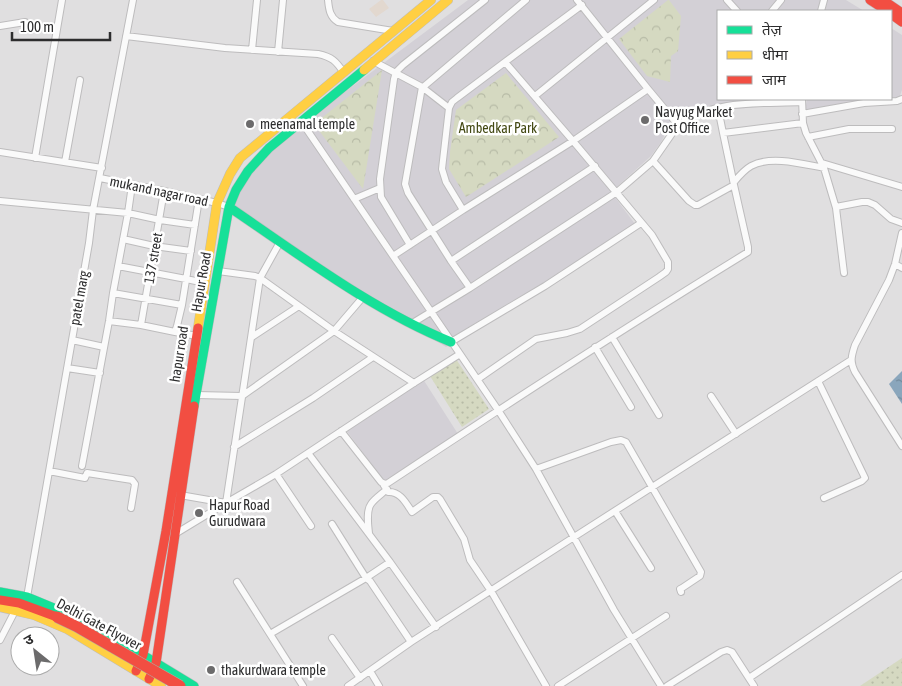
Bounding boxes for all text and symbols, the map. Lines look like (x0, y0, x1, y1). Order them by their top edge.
scale bar (12, 10, 110, 42)
legend (717, 10, 892, 100)
text: 100 m (20, 18, 54, 35)
text: तेज़ (762, 21, 783, 38)
text: धीमा (762, 46, 789, 63)
text: जाम (762, 71, 787, 88)
place label: Navyug Market Post Office (655, 104, 732, 136)
marker: Navyug Market Post Office (639, 114, 651, 126)
place label: meenamal temple (260, 116, 355, 132)
marker: meenamal temple (244, 118, 256, 130)
park label: Ambedkar Park (459, 120, 537, 136)
street label: mukand nagar road (108, 173, 210, 209)
street label: 137 street (141, 231, 165, 285)
street label: Hapur Road (188, 251, 214, 313)
street label: patel marg (66, 269, 92, 327)
street label: hapur road (167, 325, 191, 383)
place label: Hapur Road Gurudwara (209, 497, 270, 529)
marker: Hapur Road Gurudwara (193, 507, 205, 519)
street label: Delhi Gate Flyover (54, 595, 145, 653)
north arrow (10, 626, 60, 676)
text: उ (21, 630, 37, 649)
place label: thakurdwara temple (221, 662, 326, 678)
marker: thakurdwara temple (205, 664, 217, 676)

